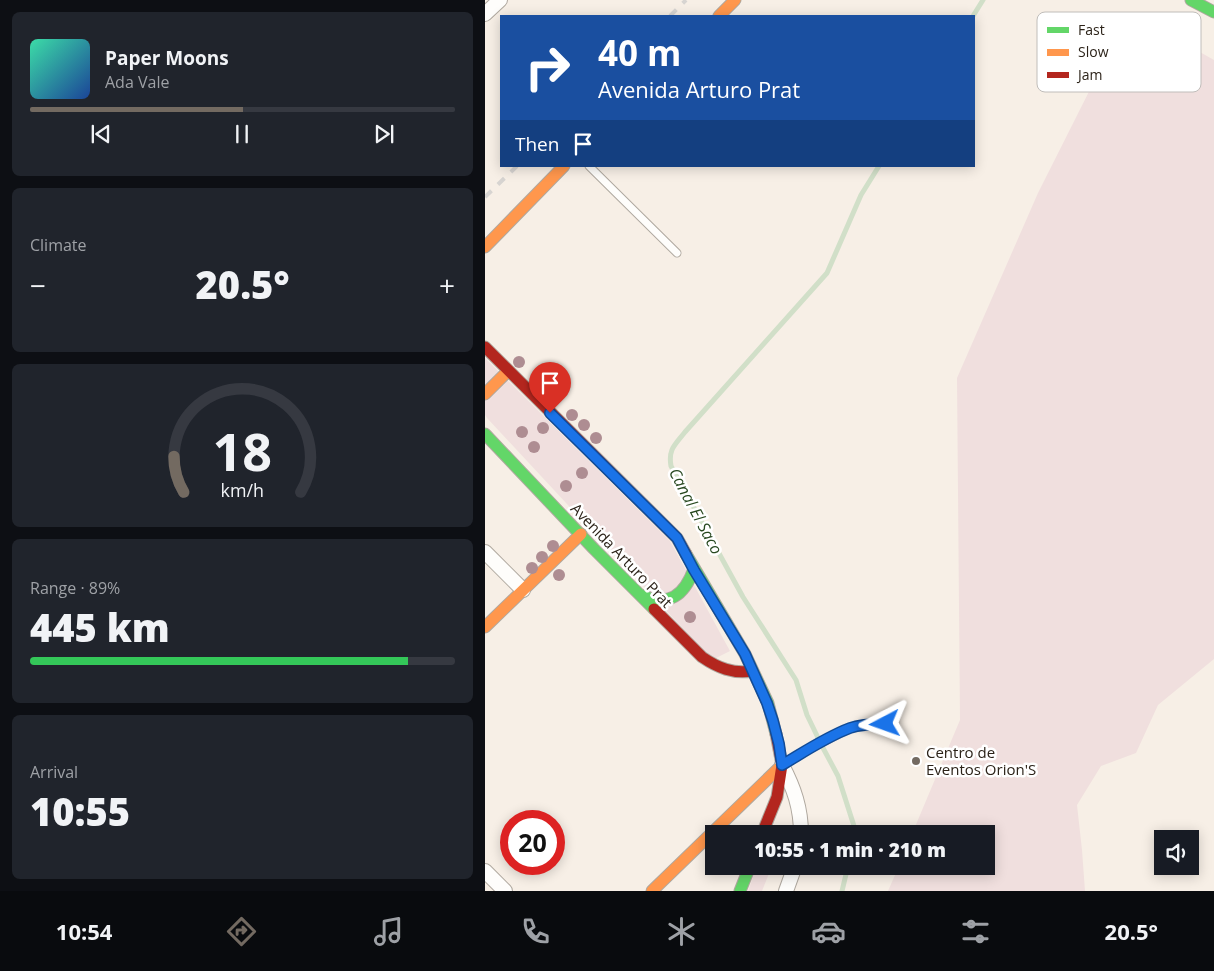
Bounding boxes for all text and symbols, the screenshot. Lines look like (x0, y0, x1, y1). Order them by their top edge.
legend (1037, 12, 1201, 92)
text: Fast (1078, 20, 1105, 39)
text: 40 m (598, 29, 681, 76)
icon: right (515, 35, 580, 100)
text: Slow (1078, 42, 1109, 61)
text: Paper Moons (105, 45, 229, 71)
text: Jam (1076, 65, 1103, 84)
text: Ada Vale (105, 71, 169, 93)
text: Avenida Arturo Prat (598, 74, 800, 104)
icon: previous (87, 120, 115, 148)
icon: pause (228, 120, 256, 148)
icon: next (370, 120, 398, 148)
icon: arrive (569, 130, 597, 158)
text: Then (515, 131, 559, 157)
text: Climate (30, 234, 87, 256)
text: 20.5° (196, 258, 289, 310)
text: − (30, 266, 46, 304)
text: + (439, 266, 455, 304)
pin (529, 362, 571, 413)
icon: arrive (536, 369, 564, 397)
text: 18 (213, 415, 272, 486)
water label: Canal El Saco (664, 464, 728, 558)
text: km/h (221, 478, 264, 502)
street label: Avenida Arturo Prat (567, 498, 677, 612)
text: Range · 89% (30, 577, 120, 599)
text: 445 km (30, 601, 170, 653)
position arrow (858, 697, 910, 749)
place label: Centro de Eventos Orion'S (926, 742, 1036, 779)
marker: Centro de Eventos Orion'S (910, 755, 922, 767)
text: Arrival (30, 761, 78, 783)
text: 10:55 (30, 785, 130, 837)
speed limit sign: 20 (500, 810, 565, 875)
map controls (1154, 830, 1199, 875)
button: sound (1154, 830, 1199, 875)
text: 10:55 · 1 min · 210 m (754, 837, 946, 863)
icon: directions (224, 914, 259, 949)
icon: music (371, 914, 406, 949)
icon: phone (518, 914, 553, 949)
icon: climate (664, 914, 699, 949)
icon: car (811, 914, 846, 949)
icon: filters (958, 914, 993, 949)
text: 10:54 (56, 916, 112, 946)
text: 20.5° (1105, 916, 1158, 946)

